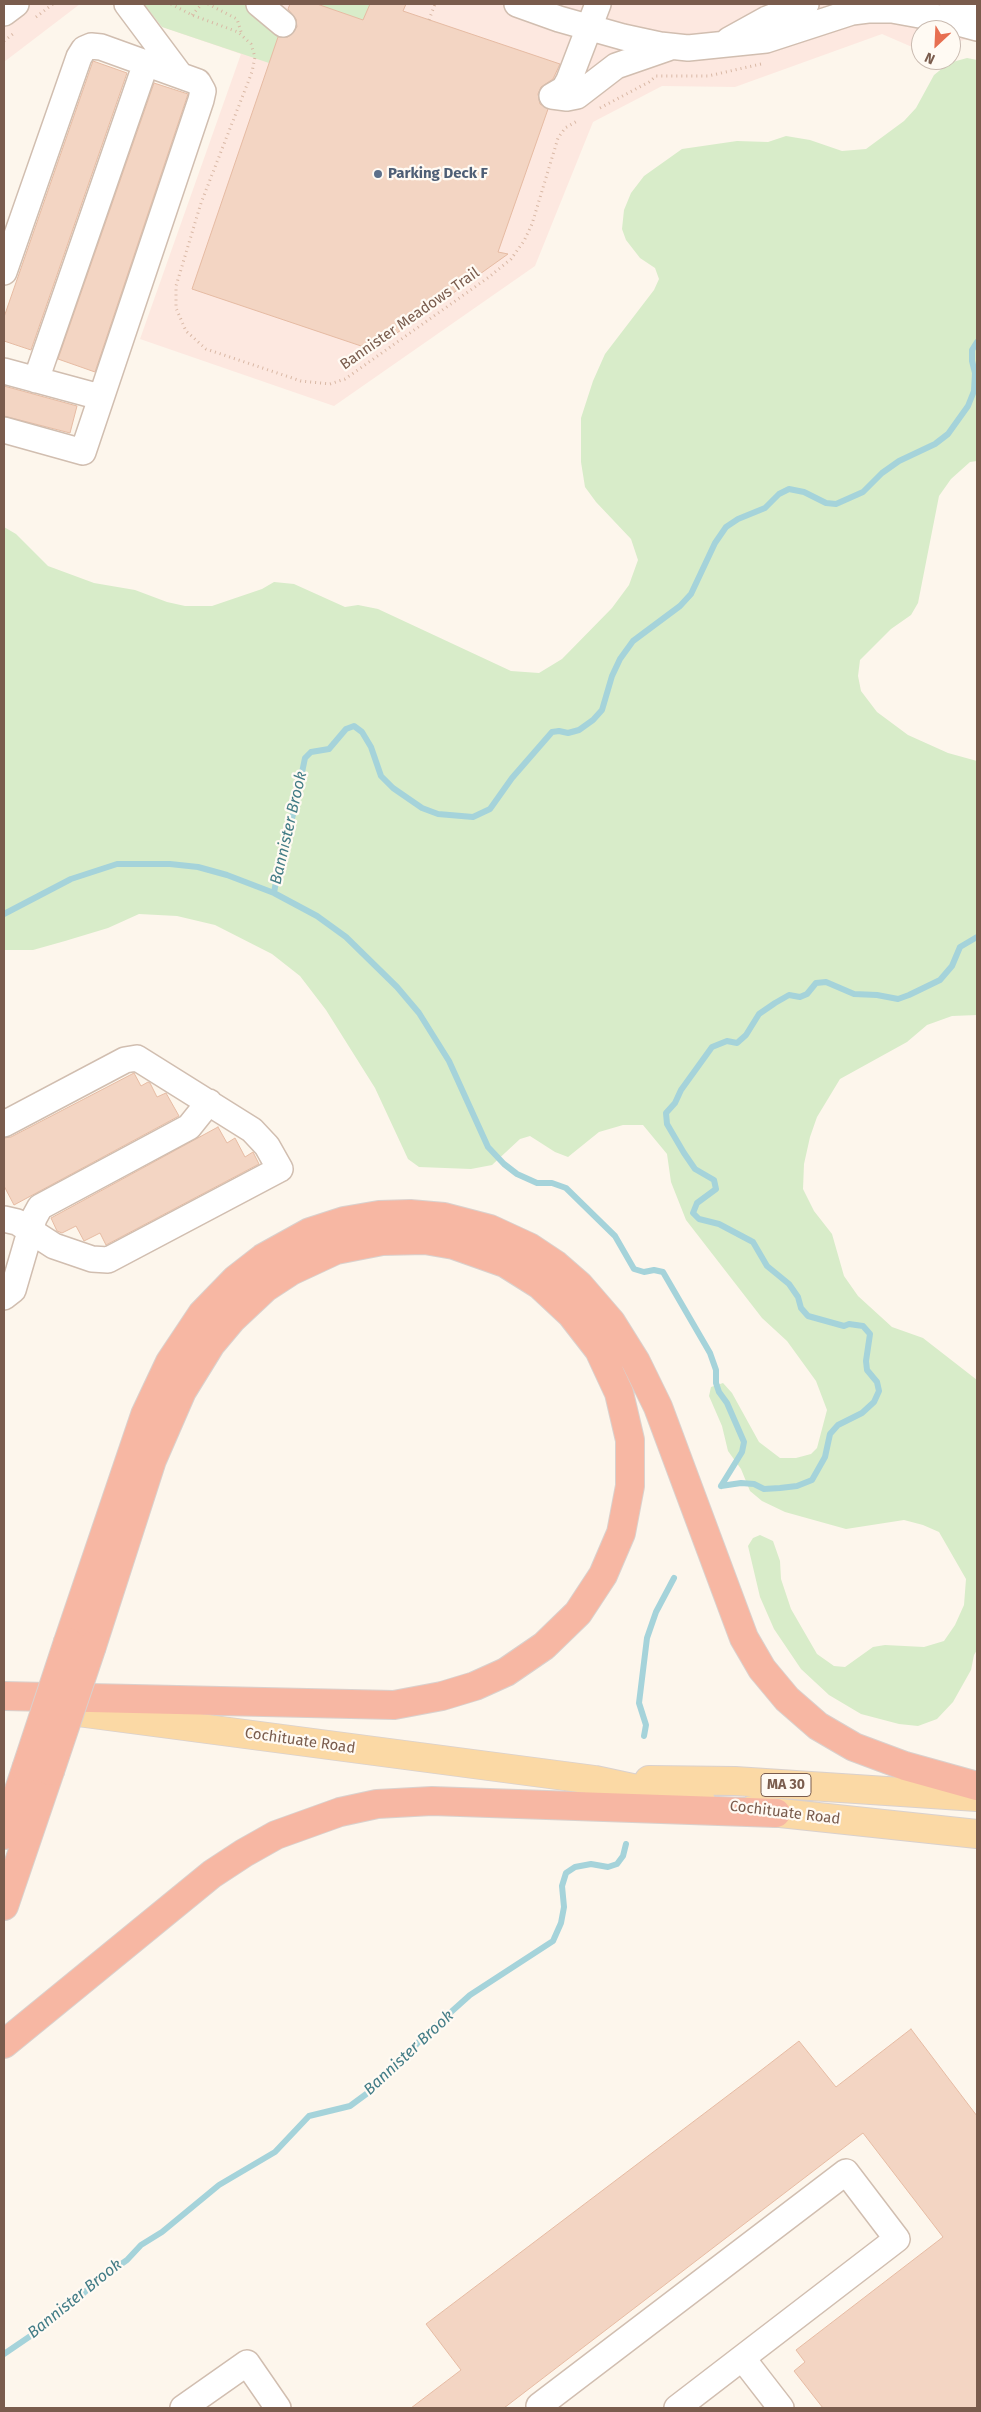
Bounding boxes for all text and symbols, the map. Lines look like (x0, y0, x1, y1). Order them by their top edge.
north arrow (911, 20, 961, 70)
text: N (922, 48, 938, 68)
place label: Parking Deck F (388, 165, 488, 183)
marker: Parking Deck F (372, 168, 384, 180)
street label: Bannister Meadows Trail (337, 264, 483, 374)
water label: Bannister Brook (267, 770, 311, 886)
street label: Cochituate Road (244, 1724, 356, 1758)
road number: MA 30 (761, 1774, 811, 1796)
street label: Cochituate Road (729, 1797, 841, 1829)
water label: Bannister Brook (360, 2007, 458, 2099)
water label: Bannister Brook (24, 2255, 126, 2343)

